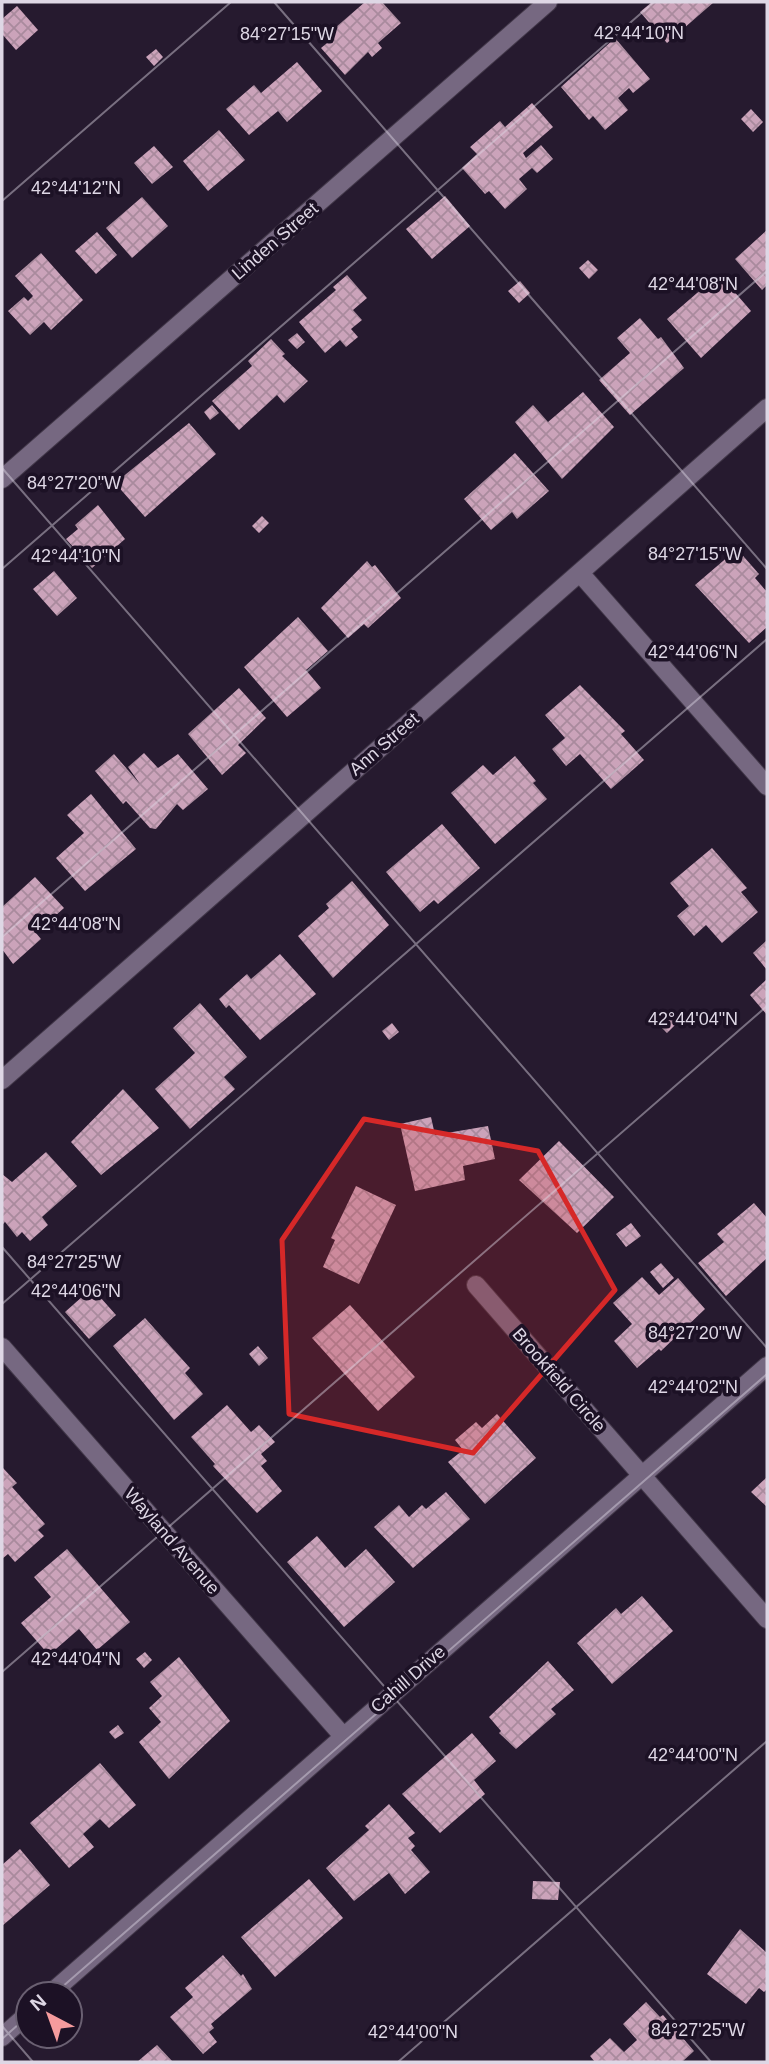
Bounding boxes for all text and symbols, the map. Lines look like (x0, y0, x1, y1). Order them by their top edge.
text: 42°44'10"N (594, 23, 684, 43)
text: 84°27'15"W (240, 24, 334, 44)
text: 42°44'12"N (31, 178, 121, 198)
street label: Linden Street (228, 198, 322, 284)
text: 42°44'08"N (648, 274, 738, 294)
text: 84°27'20"W (27, 473, 121, 493)
text: 84°27'15"W (648, 544, 742, 564)
text: 42°44'10"N (31, 546, 121, 566)
text: 42°44'06"N (648, 642, 738, 662)
street label: Ann Street (345, 709, 423, 779)
text: 42°44'08"N (31, 914, 121, 934)
text: 42°44'04"N (648, 1009, 738, 1029)
text: 84°27'25"W (27, 1252, 121, 1272)
text: 42°44'06"N (31, 1281, 121, 1301)
text: 84°27'20"W (648, 1323, 742, 1343)
street label: Brookfield Circle (508, 1324, 610, 1436)
text: 42°44'02"N (648, 1377, 738, 1397)
street label: Wayland Avenue (120, 1484, 224, 1598)
street label: Cahill Drive (367, 1641, 449, 1717)
text: 42°44'04"N (31, 1649, 121, 1669)
text: 42°44'00"N (648, 1745, 738, 1765)
north arrow (14, 1980, 84, 2050)
text: N (26, 1990, 50, 2015)
text: 84°27'25"W (651, 2020, 745, 2040)
text: 42°44'00"N (368, 2022, 458, 2042)

